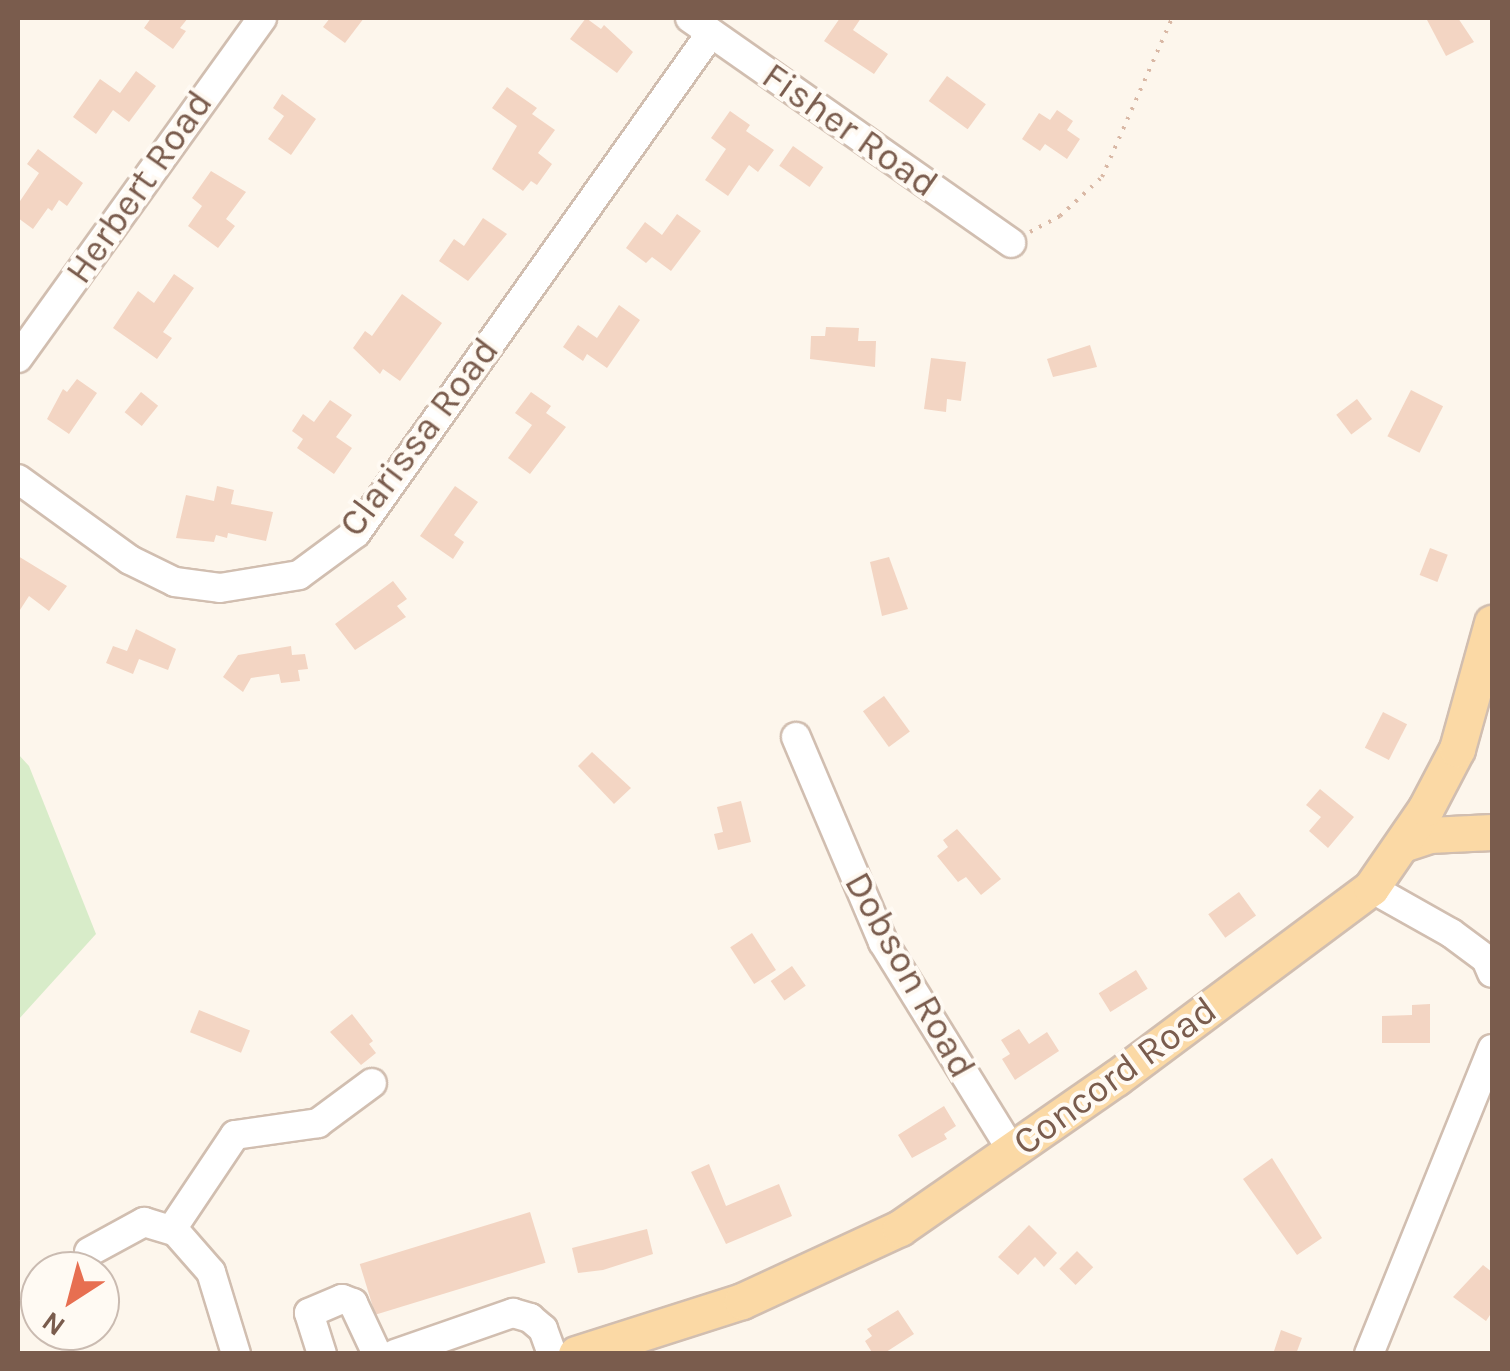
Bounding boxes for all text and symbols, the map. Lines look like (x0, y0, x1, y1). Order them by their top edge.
street label: Fisher Road (753, 53, 947, 207)
street label: Herbert Road (56, 82, 222, 292)
street label: Clarissa Road (329, 329, 509, 545)
street label: Dobson Road (835, 864, 985, 1086)
street label: Concord Road (1004, 987, 1226, 1165)
north arrow (20, 1251, 120, 1351)
text: N (35, 1305, 71, 1343)

